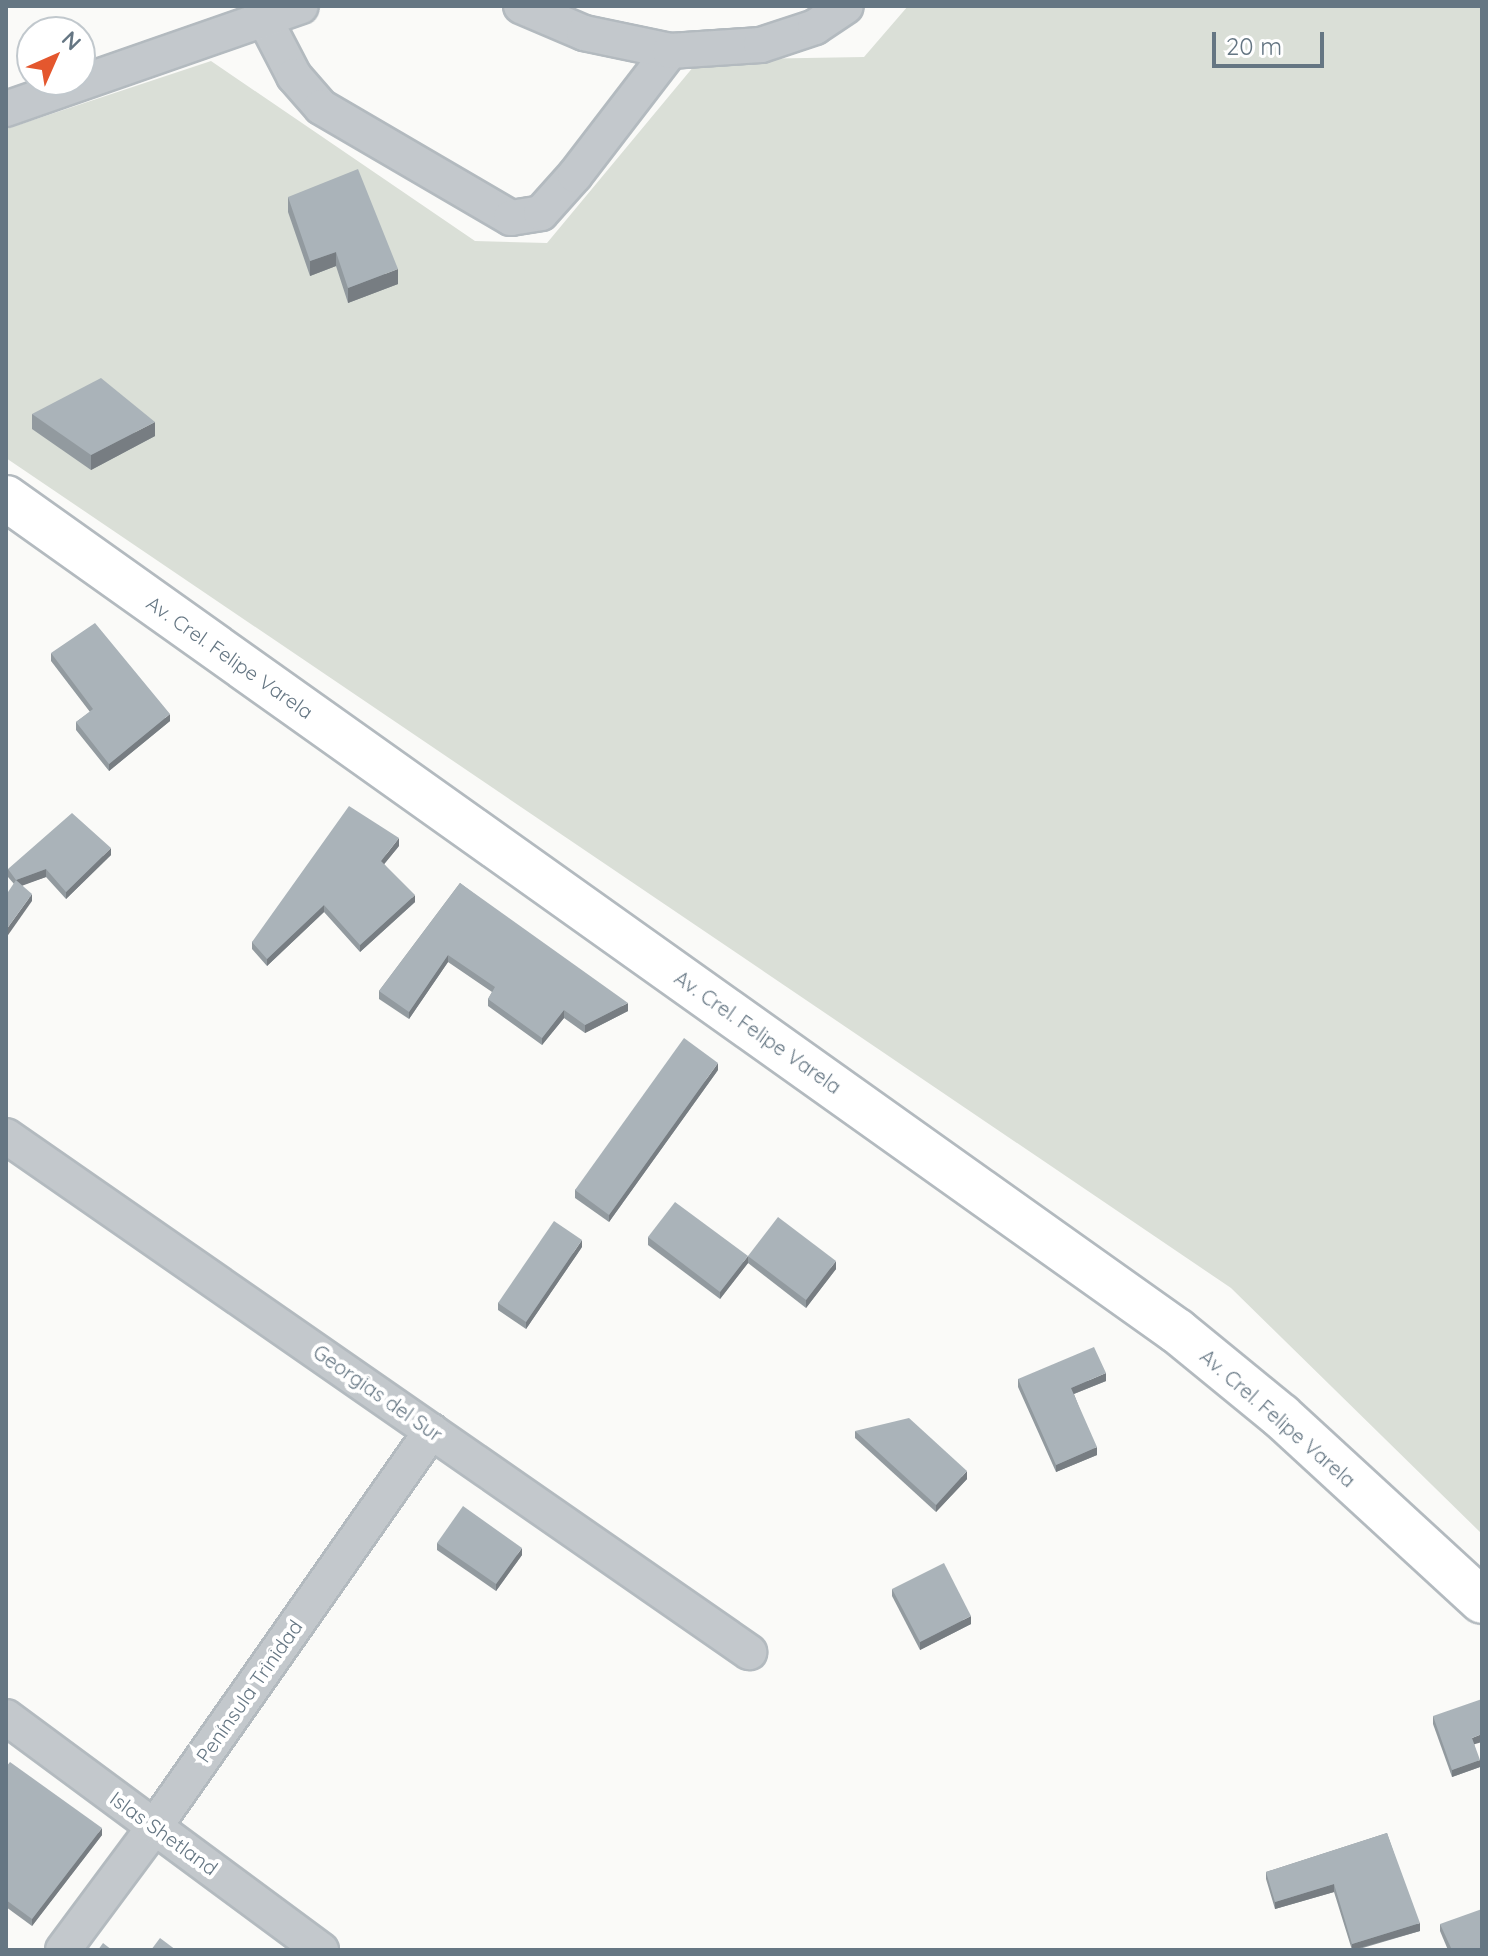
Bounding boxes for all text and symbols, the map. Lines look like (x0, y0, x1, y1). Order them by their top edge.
north arrow (16, 16, 96, 96)
scale bar (1216, 16, 1328, 66)
text: N (56, 25, 87, 56)
text: 20 m (1226, 31, 1282, 61)
street label: Av. Crel. Felipe Varela (142, 590, 318, 724)
street label: Av. Crel. Felipe Varela (670, 965, 846, 1099)
street label: Georgias del Sur (309, 1340, 447, 1446)
street label: Av. Crel. Felipe Varela (1195, 1344, 1361, 1492)
street label: Península Trinidad (191, 1615, 307, 1767)
street label: Islas Shetland (106, 1786, 222, 1880)

